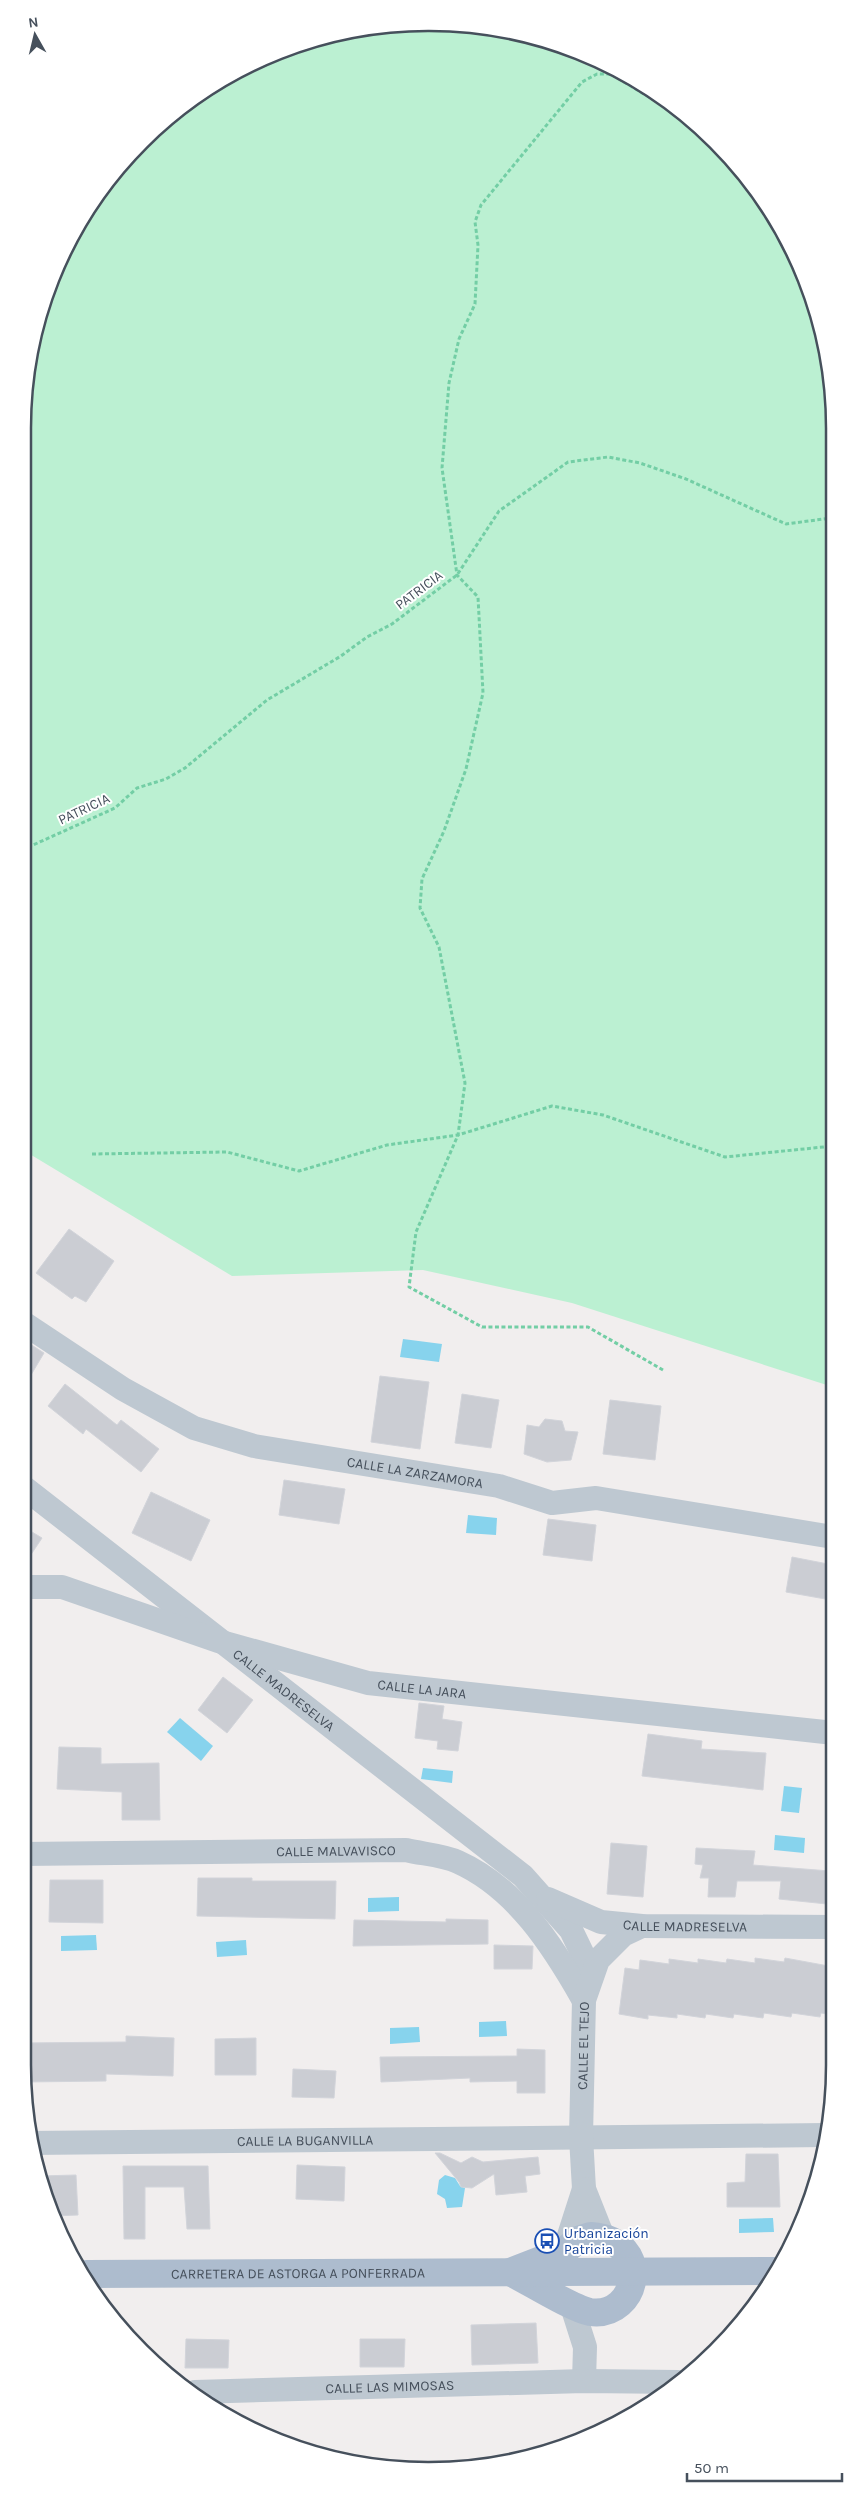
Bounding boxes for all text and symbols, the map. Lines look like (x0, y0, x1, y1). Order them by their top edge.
north arrow (10, 10, 60, 60)
text: N (27, 14, 39, 32)
street label: PATRICIA (392, 567, 446, 613)
street label: PATRICIA (56, 790, 112, 828)
street label: CALLE LA ZARZAMORA (346, 1453, 484, 1492)
street label: CALLE MADRESELVA (230, 1645, 338, 1735)
street label: CALLE LA JARA (377, 1676, 467, 1702)
street label: CALLE MALVAVISCO (276, 1842, 396, 1860)
street label: CALLE MADRESELVA (622, 1916, 747, 1935)
street label: CALLE EL TEJO (574, 2001, 592, 2090)
street label: CALLE LA BUGANVILLA (237, 2131, 373, 2149)
place label: Urbanización Patricia (564, 2225, 649, 2258)
bus stop icon: Urbanización Patricia (534, 2228, 560, 2254)
street label: CARRETERA DE ASTORGA A PONFERRADA (171, 2264, 425, 2282)
street label: CALLE LAS MIMOSAS (325, 2376, 455, 2397)
scale bar (687, 2450, 842, 2482)
text: 50 m (694, 2459, 729, 2477)

